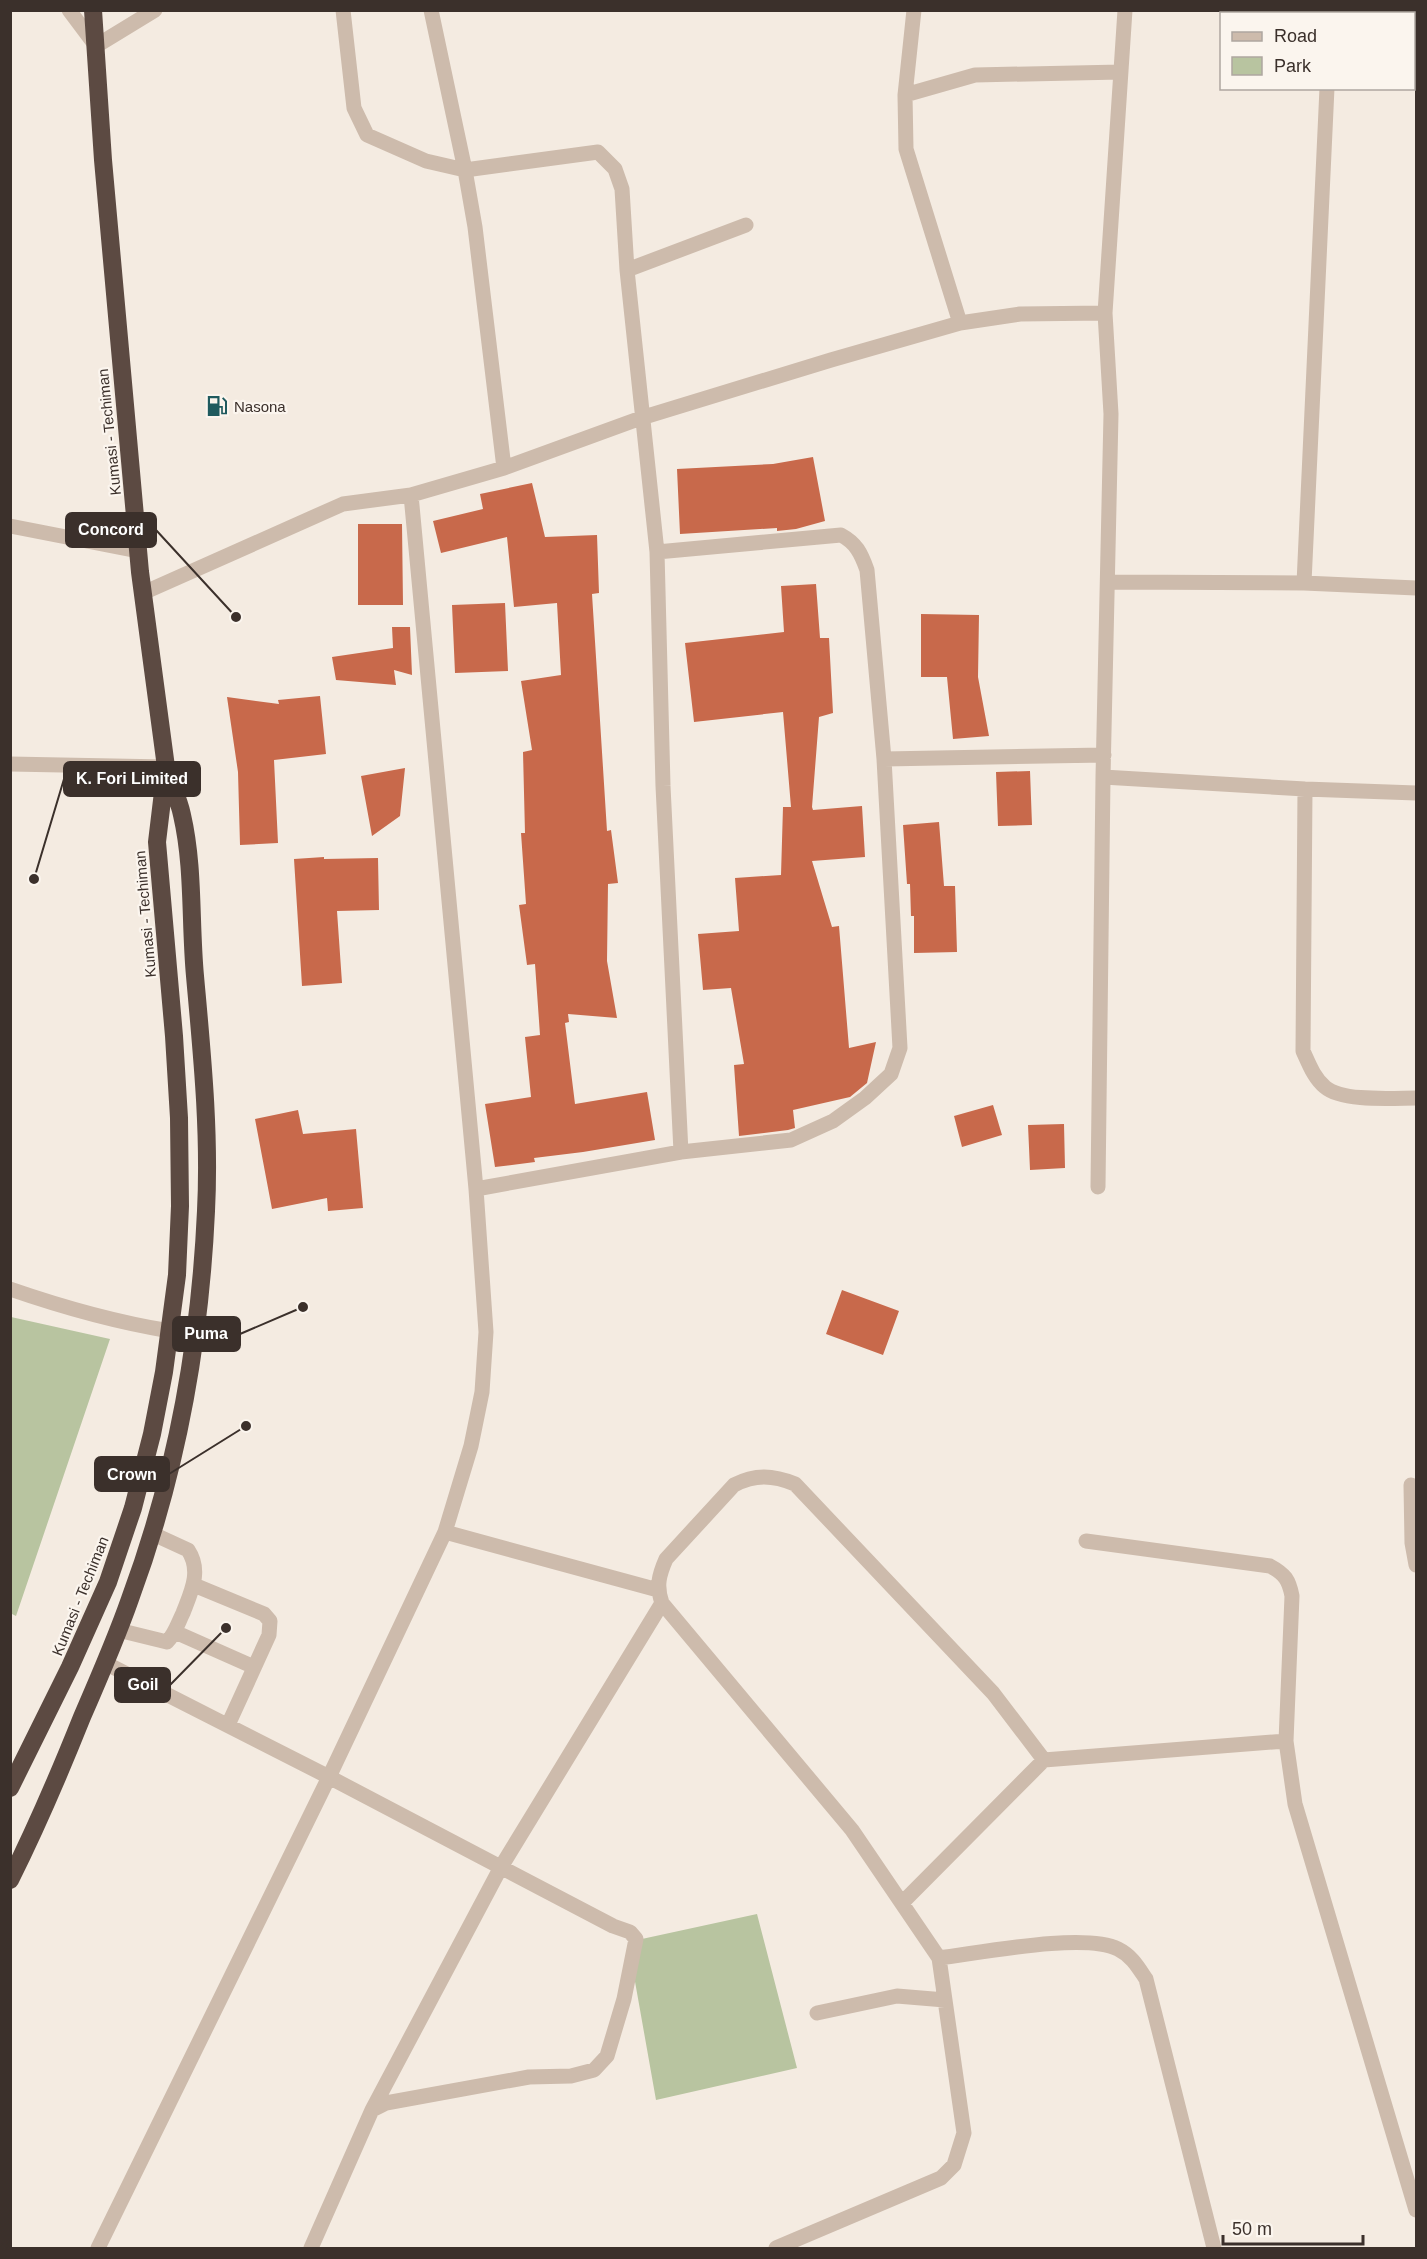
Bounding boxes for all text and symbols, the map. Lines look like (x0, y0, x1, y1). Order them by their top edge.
legend (1220, 12, 1415, 90)
text: Road (1274, 26, 1317, 46)
text: Park (1274, 56, 1312, 76)
street label: Kumasi - Techiman (94, 368, 124, 496)
fuel station icon: Nasona (205, 394, 229, 418)
place label: Nasona (234, 398, 286, 415)
callout: Concord (66, 513, 156, 547)
text: Concord (78, 521, 144, 538)
callout: K. Fori Limited (64, 762, 200, 796)
text: K. Fori Limited (76, 770, 188, 787)
street label: Kumasi - Techiman (131, 850, 159, 978)
callout: Puma (173, 1317, 240, 1351)
text: Puma (184, 1325, 228, 1342)
callout: Crown (95, 1457, 169, 1491)
text: Crown (107, 1466, 157, 1483)
street label: Kumasi - Techiman (48, 1534, 112, 1658)
callout: Goil (115, 1668, 170, 1702)
text: Goil (127, 1676, 159, 1693)
scale bar (1223, 2208, 1362, 2246)
text: 50 m (1232, 2219, 1272, 2239)

